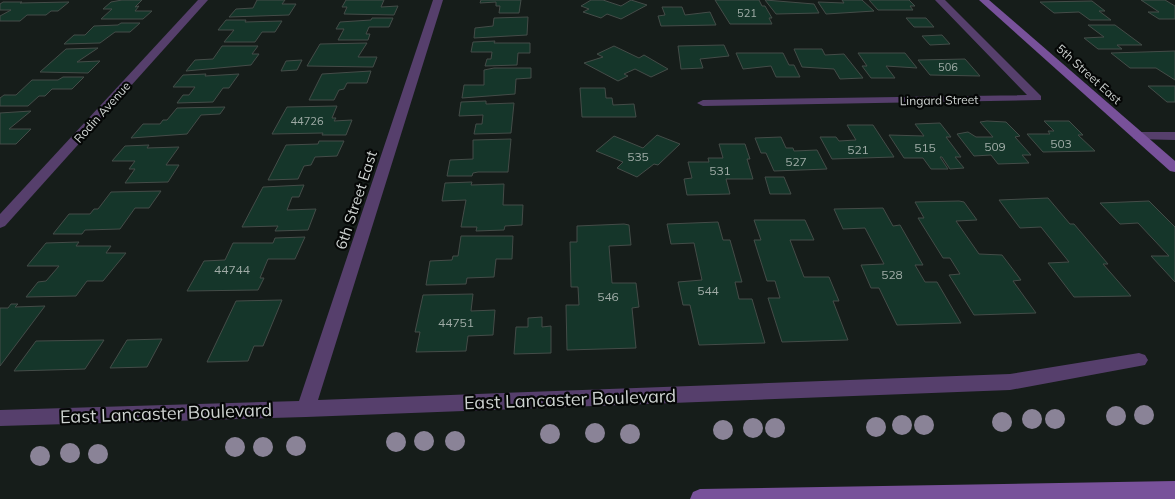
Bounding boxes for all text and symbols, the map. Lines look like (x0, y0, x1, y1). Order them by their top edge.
house number: 521 (737, 6, 757, 20)
street label: 5th Street East (1053, 41, 1125, 107)
house number: 506 (938, 60, 958, 74)
street label: Rodin Avenue (71, 78, 133, 146)
street label: Lingard Street (900, 92, 978, 108)
house number: 44726 (291, 114, 324, 128)
house number: 503 (1050, 136, 1072, 151)
house number: 509 (984, 139, 1006, 154)
house number: 515 (914, 140, 936, 155)
house number: 521 (847, 142, 869, 157)
street label: 6th Street East (331, 148, 381, 252)
house number: 535 (627, 149, 649, 164)
house number: 527 (785, 154, 807, 169)
house number: 531 (709, 163, 731, 178)
house number: 44744 (214, 262, 250, 277)
house number: 528 (881, 267, 903, 282)
house number: 544 (697, 283, 719, 298)
house number: 546 (597, 289, 619, 304)
house number: 44751 (438, 315, 474, 330)
street label: East Lancaster Boulevard (464, 384, 676, 414)
street label: East Lancaster Boulevard (60, 398, 272, 428)

